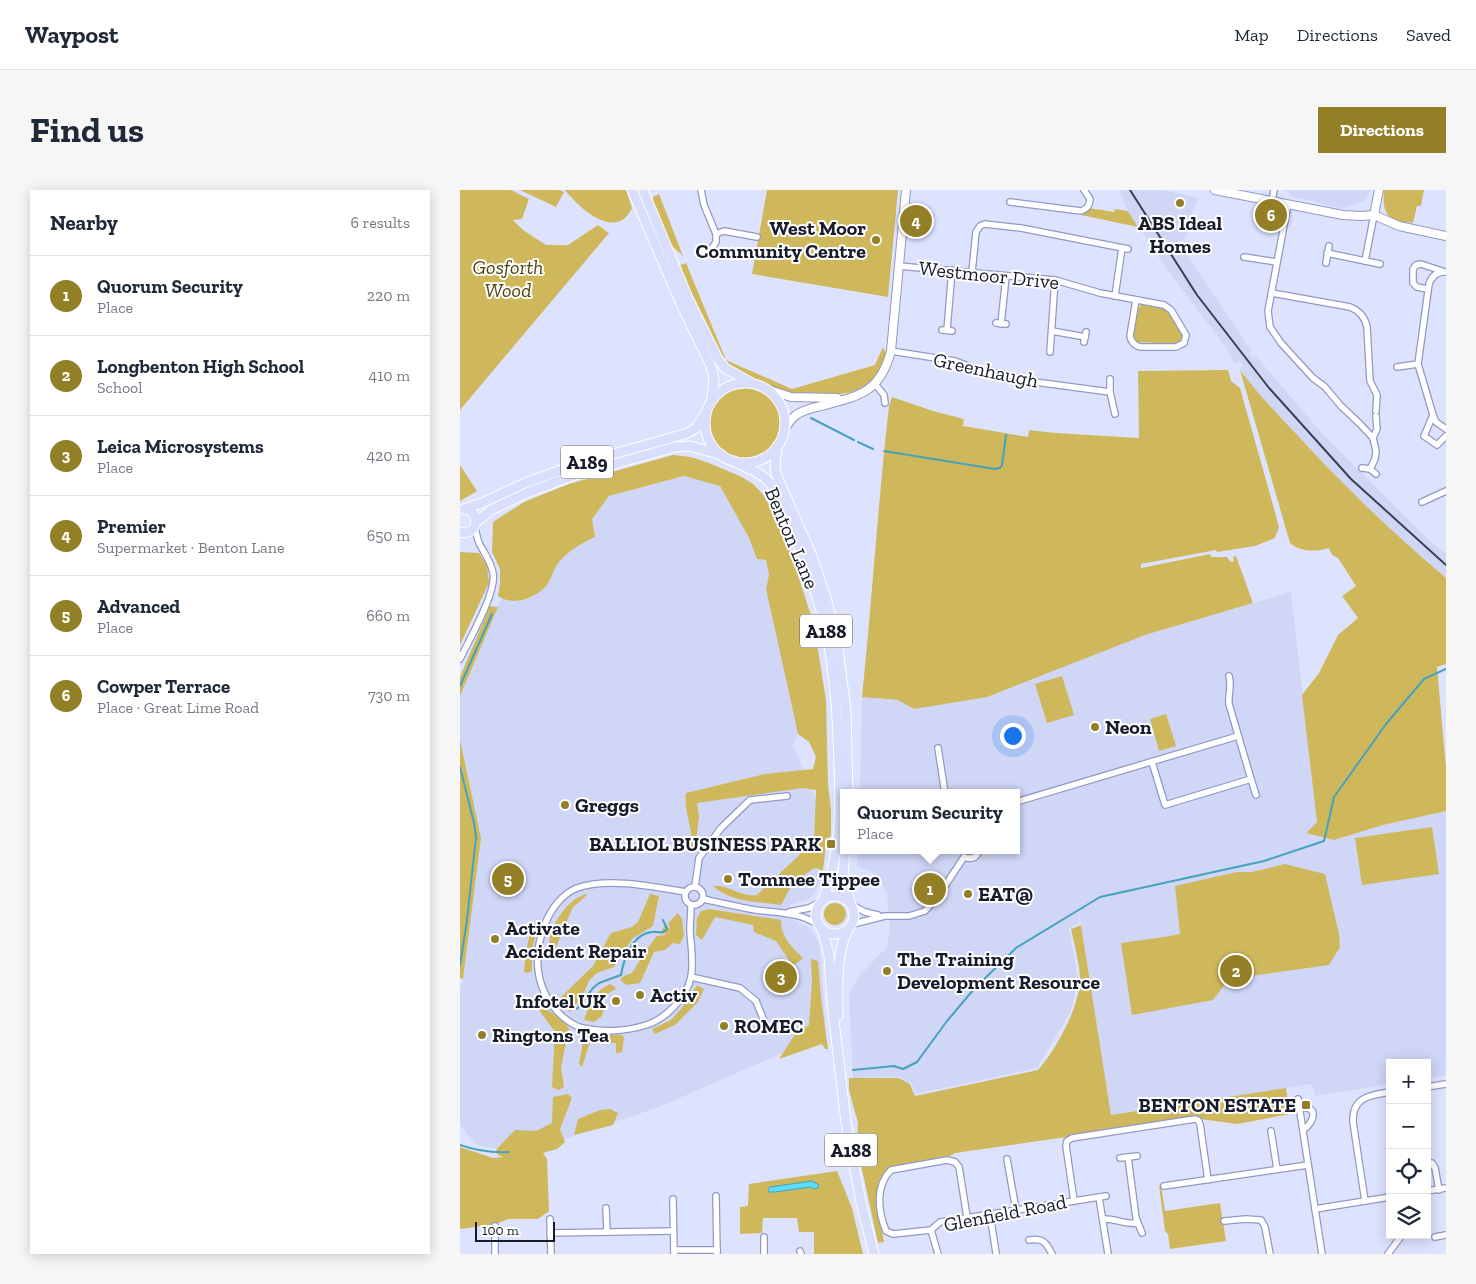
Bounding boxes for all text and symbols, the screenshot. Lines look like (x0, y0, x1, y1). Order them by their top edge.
text: Waypost (25, 20, 119, 49)
text: Map (1234, 24, 1269, 46)
text: Directions (1297, 24, 1378, 46)
text: Saved (1406, 24, 1451, 46)
button: Directions (1318, 107, 1446, 153)
text: Find us (30, 109, 144, 151)
pin: 6 (1255, 196, 1287, 234)
marker: ABS Ideal Homes (1174, 197, 1186, 209)
pin: 4 (900, 202, 932, 240)
text: Nearby (50, 210, 118, 235)
place label: ABS Ideal Homes (1138, 211, 1223, 258)
text: 6 results (350, 213, 410, 232)
place label: West Moor Community Centre (696, 216, 866, 263)
marker: West Moor Community Centre (870, 234, 882, 246)
park label: Gosforth Wood (473, 255, 543, 302)
street label: Westmoor Drive (918, 256, 1060, 294)
text: Quorum Security (97, 275, 243, 298)
text: 1 (63, 286, 69, 305)
text: 220 m (367, 286, 410, 305)
text: Place (97, 298, 133, 317)
street label: Greenhaugh (931, 347, 1041, 393)
text: Longbenton High School (97, 355, 304, 378)
text: 2 (62, 366, 70, 385)
text: 410 m (369, 366, 410, 385)
text: School (97, 378, 143, 397)
text: Leica Microsystems (97, 435, 264, 458)
text: 3 (62, 446, 70, 465)
text: 420 m (366, 446, 410, 465)
road number: A189 (561, 446, 613, 478)
text: Place (97, 458, 133, 477)
street label: Benton Lane (760, 484, 824, 592)
text: Premier (97, 515, 166, 538)
text: 4 (61, 526, 71, 545)
text: 650 m (367, 526, 410, 545)
text: Supermarket · Benton Lane (97, 538, 284, 557)
text: Advanced (97, 595, 180, 618)
text: 5 (62, 606, 70, 625)
text: 660 m (366, 606, 410, 625)
road number: A188 (800, 614, 852, 648)
text: Place (97, 618, 133, 637)
text: Cowper Terrace (97, 675, 230, 698)
text: 6 (62, 686, 70, 705)
text: 730 m (368, 686, 410, 705)
text: Place · Great Lime Road (97, 698, 259, 717)
place label: Neon (1105, 715, 1152, 739)
marker: Neon (1089, 721, 1101, 733)
your location (1000, 723, 1026, 749)
popup (840, 789, 1020, 854)
place label: Greggs (575, 793, 639, 817)
marker: Greggs (559, 799, 571, 811)
text: Quorum Security (857, 801, 1003, 824)
text: Place (857, 824, 893, 843)
place label: BALLIOL BUSINESS PARK (589, 832, 822, 856)
marker: BALLIOL BUSINESS PARK (825, 838, 837, 850)
pin: 5 (492, 860, 524, 898)
place label: Tommee Tippee (738, 867, 880, 891)
pin: 1 (914, 870, 946, 908)
marker: Tommee Tippee (722, 873, 734, 885)
place label: EAT@ (978, 882, 1033, 906)
marker: EAT@ (962, 888, 974, 900)
place label: Activate Accident Repair (505, 916, 647, 963)
marker: Activate Accident Repair (489, 933, 501, 945)
place label: The Training Development Resource (897, 947, 1100, 994)
pin: 2 (1220, 952, 1252, 990)
pin: 3 (765, 958, 797, 996)
marker: The Training Development Resource (881, 965, 893, 977)
place label: Activ (650, 983, 698, 1007)
place label: Infotel UK (515, 989, 607, 1013)
marker: Activ (634, 989, 646, 1001)
marker: Infotel UK (610, 995, 622, 1007)
place label: ROMEC (734, 1014, 804, 1038)
marker: ROMEC (718, 1020, 730, 1032)
place label: Ringtons Tea (492, 1023, 609, 1047)
marker: Ringtons Tea (476, 1029, 488, 1041)
map controls (1386, 1059, 1431, 1239)
button: + (1386, 1059, 1431, 1104)
place label: BENTON ESTATE (1138, 1093, 1296, 1117)
marker: BENTON ESTATE (1300, 1099, 1312, 1111)
button: − (1386, 1104, 1431, 1149)
road number: A188 (825, 1134, 877, 1166)
button: locate (1386, 1149, 1431, 1194)
street label: Glenfield Road (942, 1189, 1068, 1237)
button: layers (1386, 1194, 1431, 1239)
scale bar (475, 1219, 555, 1242)
text: 100 m (482, 1222, 519, 1239)

